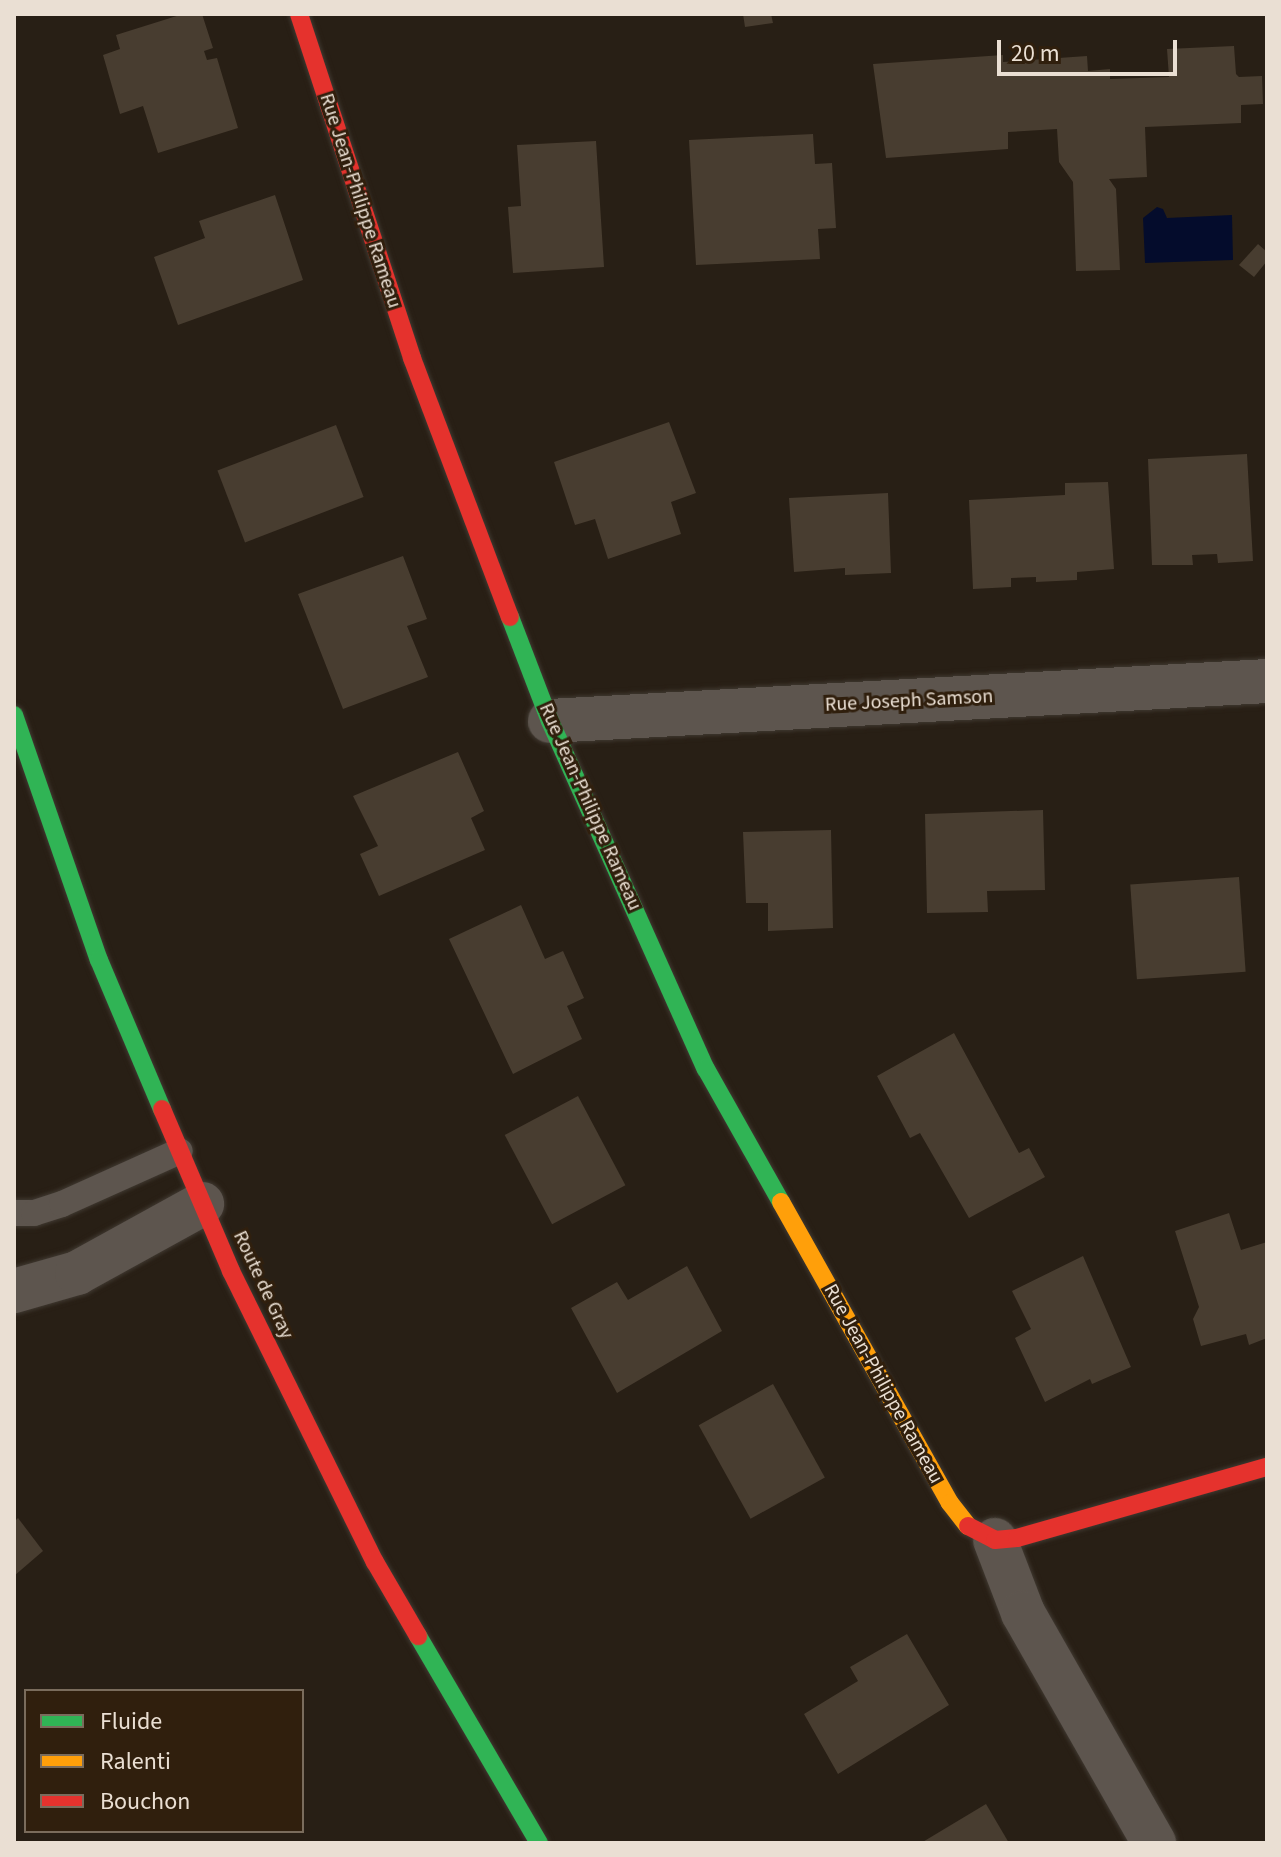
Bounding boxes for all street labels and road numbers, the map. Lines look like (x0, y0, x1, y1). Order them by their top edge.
street label: Rue Jean-Philippe Rameau (314, 91, 406, 311)
street label: Rue Joseph Samson (824, 685, 994, 717)
street label: Rue Jean-Philippe Rameau (533, 700, 647, 914)
street label: Route de Gray (227, 1227, 299, 1343)
street label: Rue Jean-Philippe Rameau (818, 1280, 948, 1488)

